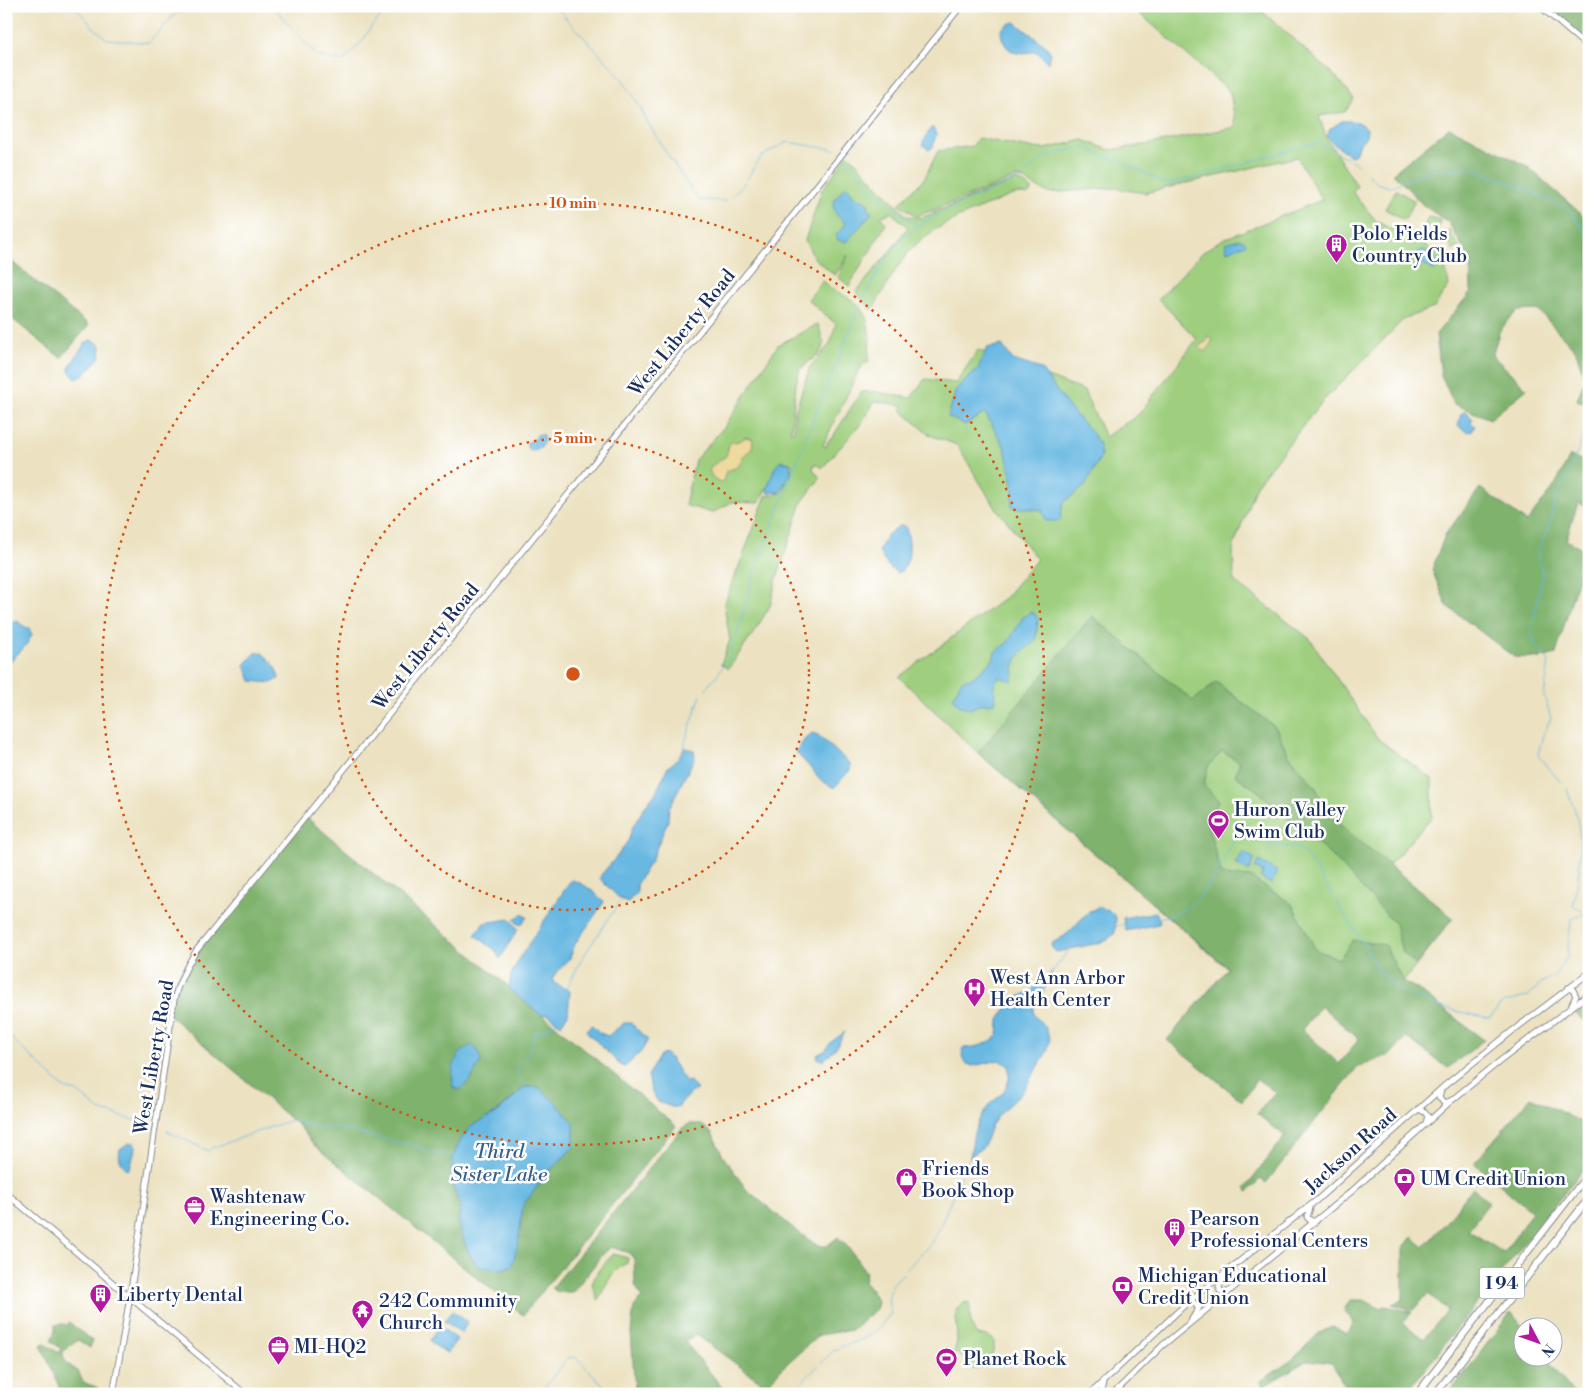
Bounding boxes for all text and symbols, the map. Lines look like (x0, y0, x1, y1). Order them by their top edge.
text: 10 min (549, 194, 598, 213)
place label: Polo Fields Country Club (1352, 222, 1467, 268)
building icon: Polo Fields Country Club (1324, 232, 1348, 263)
street label: West Liberty Road (623, 264, 741, 402)
text: 5 min (553, 429, 593, 448)
street label: West Liberty Road (367, 578, 485, 716)
centre of rings (564, 665, 582, 683)
place label: Huron Valley Swim Club (1234, 798, 1346, 844)
sports icon: Huron Valley Swim Club (1206, 808, 1230, 839)
place label: West Ann Arbor Health Center (989, 966, 1125, 1012)
hospital icon: West Ann Arbor Health Center (962, 976, 986, 1007)
street label: West Liberty Road (128, 978, 179, 1137)
street label: Jackson Road (1299, 1103, 1402, 1199)
water label: Third Sister Lake (451, 1140, 548, 1188)
place label: Friends Book Shop (921, 1157, 1014, 1203)
bank icon: UM Credit Union (1392, 1166, 1416, 1197)
shop icon: Friends Book Shop (894, 1167, 918, 1198)
place label: UM Credit Union (1420, 1167, 1566, 1191)
place label: Washtenaw Engineering Co. (209, 1185, 349, 1231)
office icon: Washtenaw Engineering Co. (182, 1195, 206, 1226)
place label: Pearson Professional Centers (1190, 1207, 1368, 1253)
building icon: Pearson Professional Centers (1162, 1217, 1186, 1248)
place label: Michigan Educational Credit Union (1138, 1264, 1327, 1310)
road number: I 94 (1480, 1268, 1524, 1299)
bank icon: Michigan Educational Credit Union (1110, 1274, 1134, 1305)
building icon: Liberty Dental (89, 1282, 113, 1313)
place label: Liberty Dental (117, 1283, 243, 1307)
place label: 242 Community Church (379, 1289, 518, 1335)
temple icon: 242 Community Church (351, 1299, 375, 1330)
north arrow (1512, 1318, 1562, 1368)
office icon: MI-HQ2 (266, 1334, 290, 1365)
place label: MI-HQ2 (294, 1335, 366, 1359)
text: N (1537, 1340, 1557, 1360)
sports icon: Planet Rock (935, 1346, 959, 1377)
place label: Planet Rock (963, 1347, 1067, 1371)

